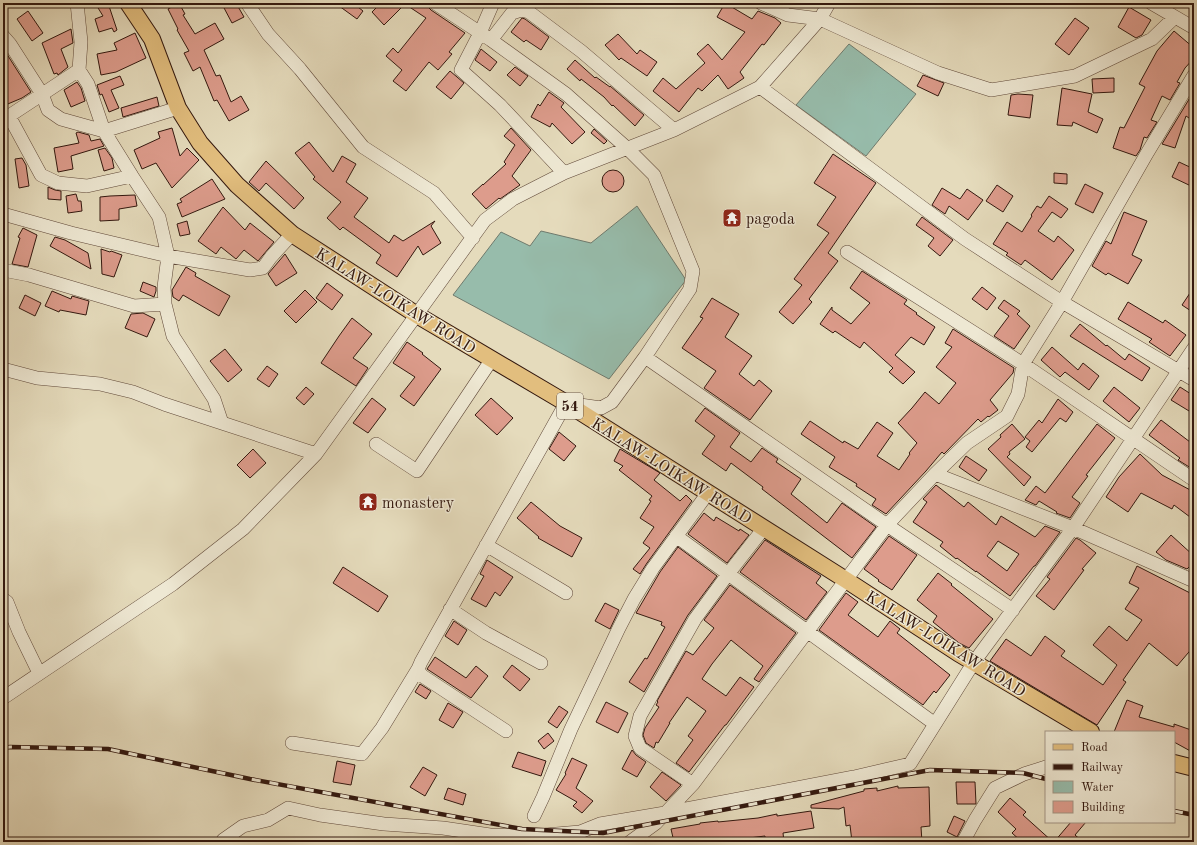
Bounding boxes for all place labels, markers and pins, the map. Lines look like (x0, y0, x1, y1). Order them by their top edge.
temple icon: pagoda (721, 207, 743, 229)
place label: pagoda (746, 212, 795, 228)
temple icon: monastery (357, 491, 379, 513)
place label: monastery (382, 496, 455, 512)

